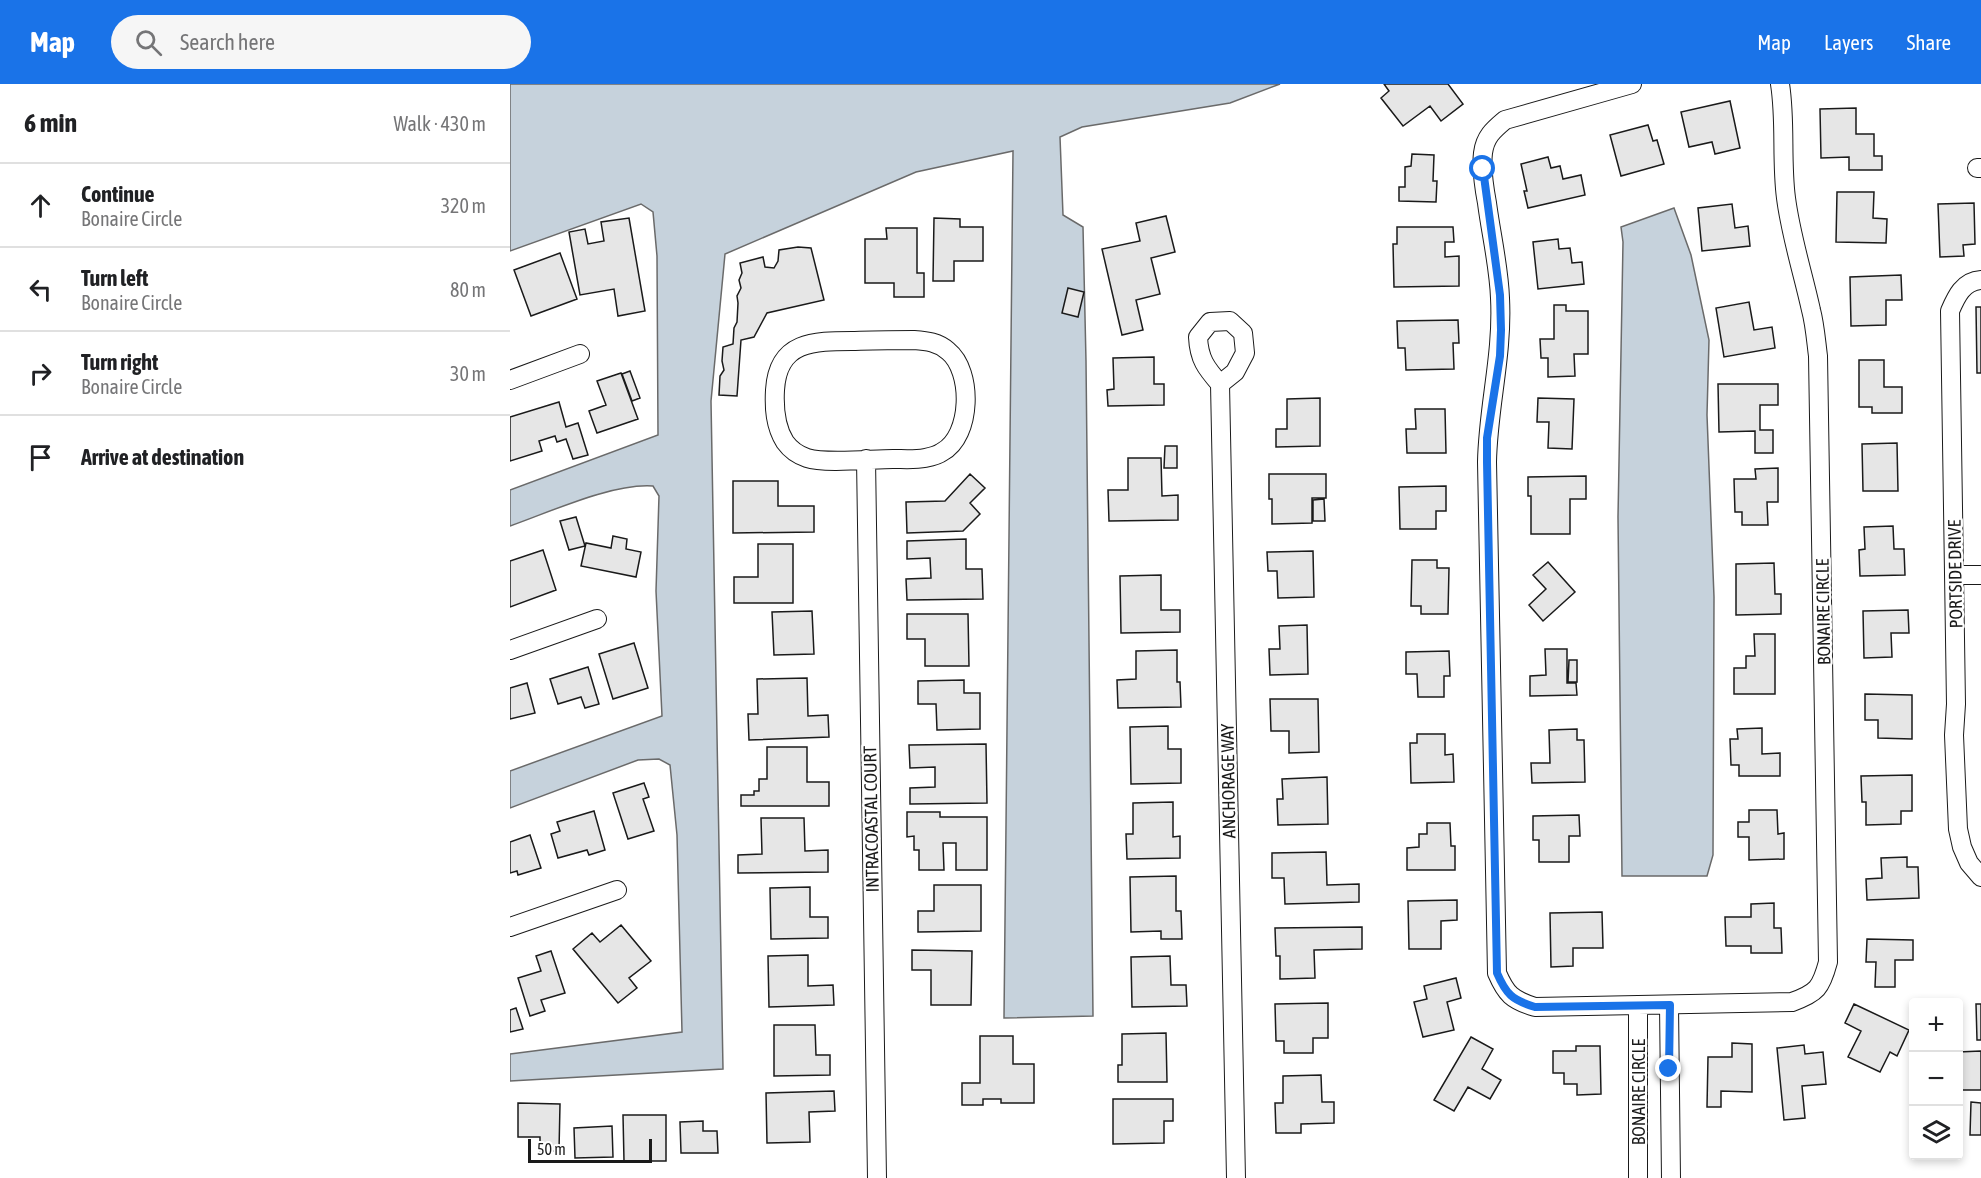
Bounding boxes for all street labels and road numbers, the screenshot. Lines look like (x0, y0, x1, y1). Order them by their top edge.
street label: PORTSIDE DRIVE (1944, 519, 1966, 629)
street label: BONAIRE CIRCLE (1812, 558, 1834, 665)
street label: ANCHORAGE WAY (1217, 724, 1239, 838)
street label: INTRACOASTAL COURT (859, 745, 883, 893)
street label: BONAIRE CIRCLE (1628, 1038, 1649, 1145)

